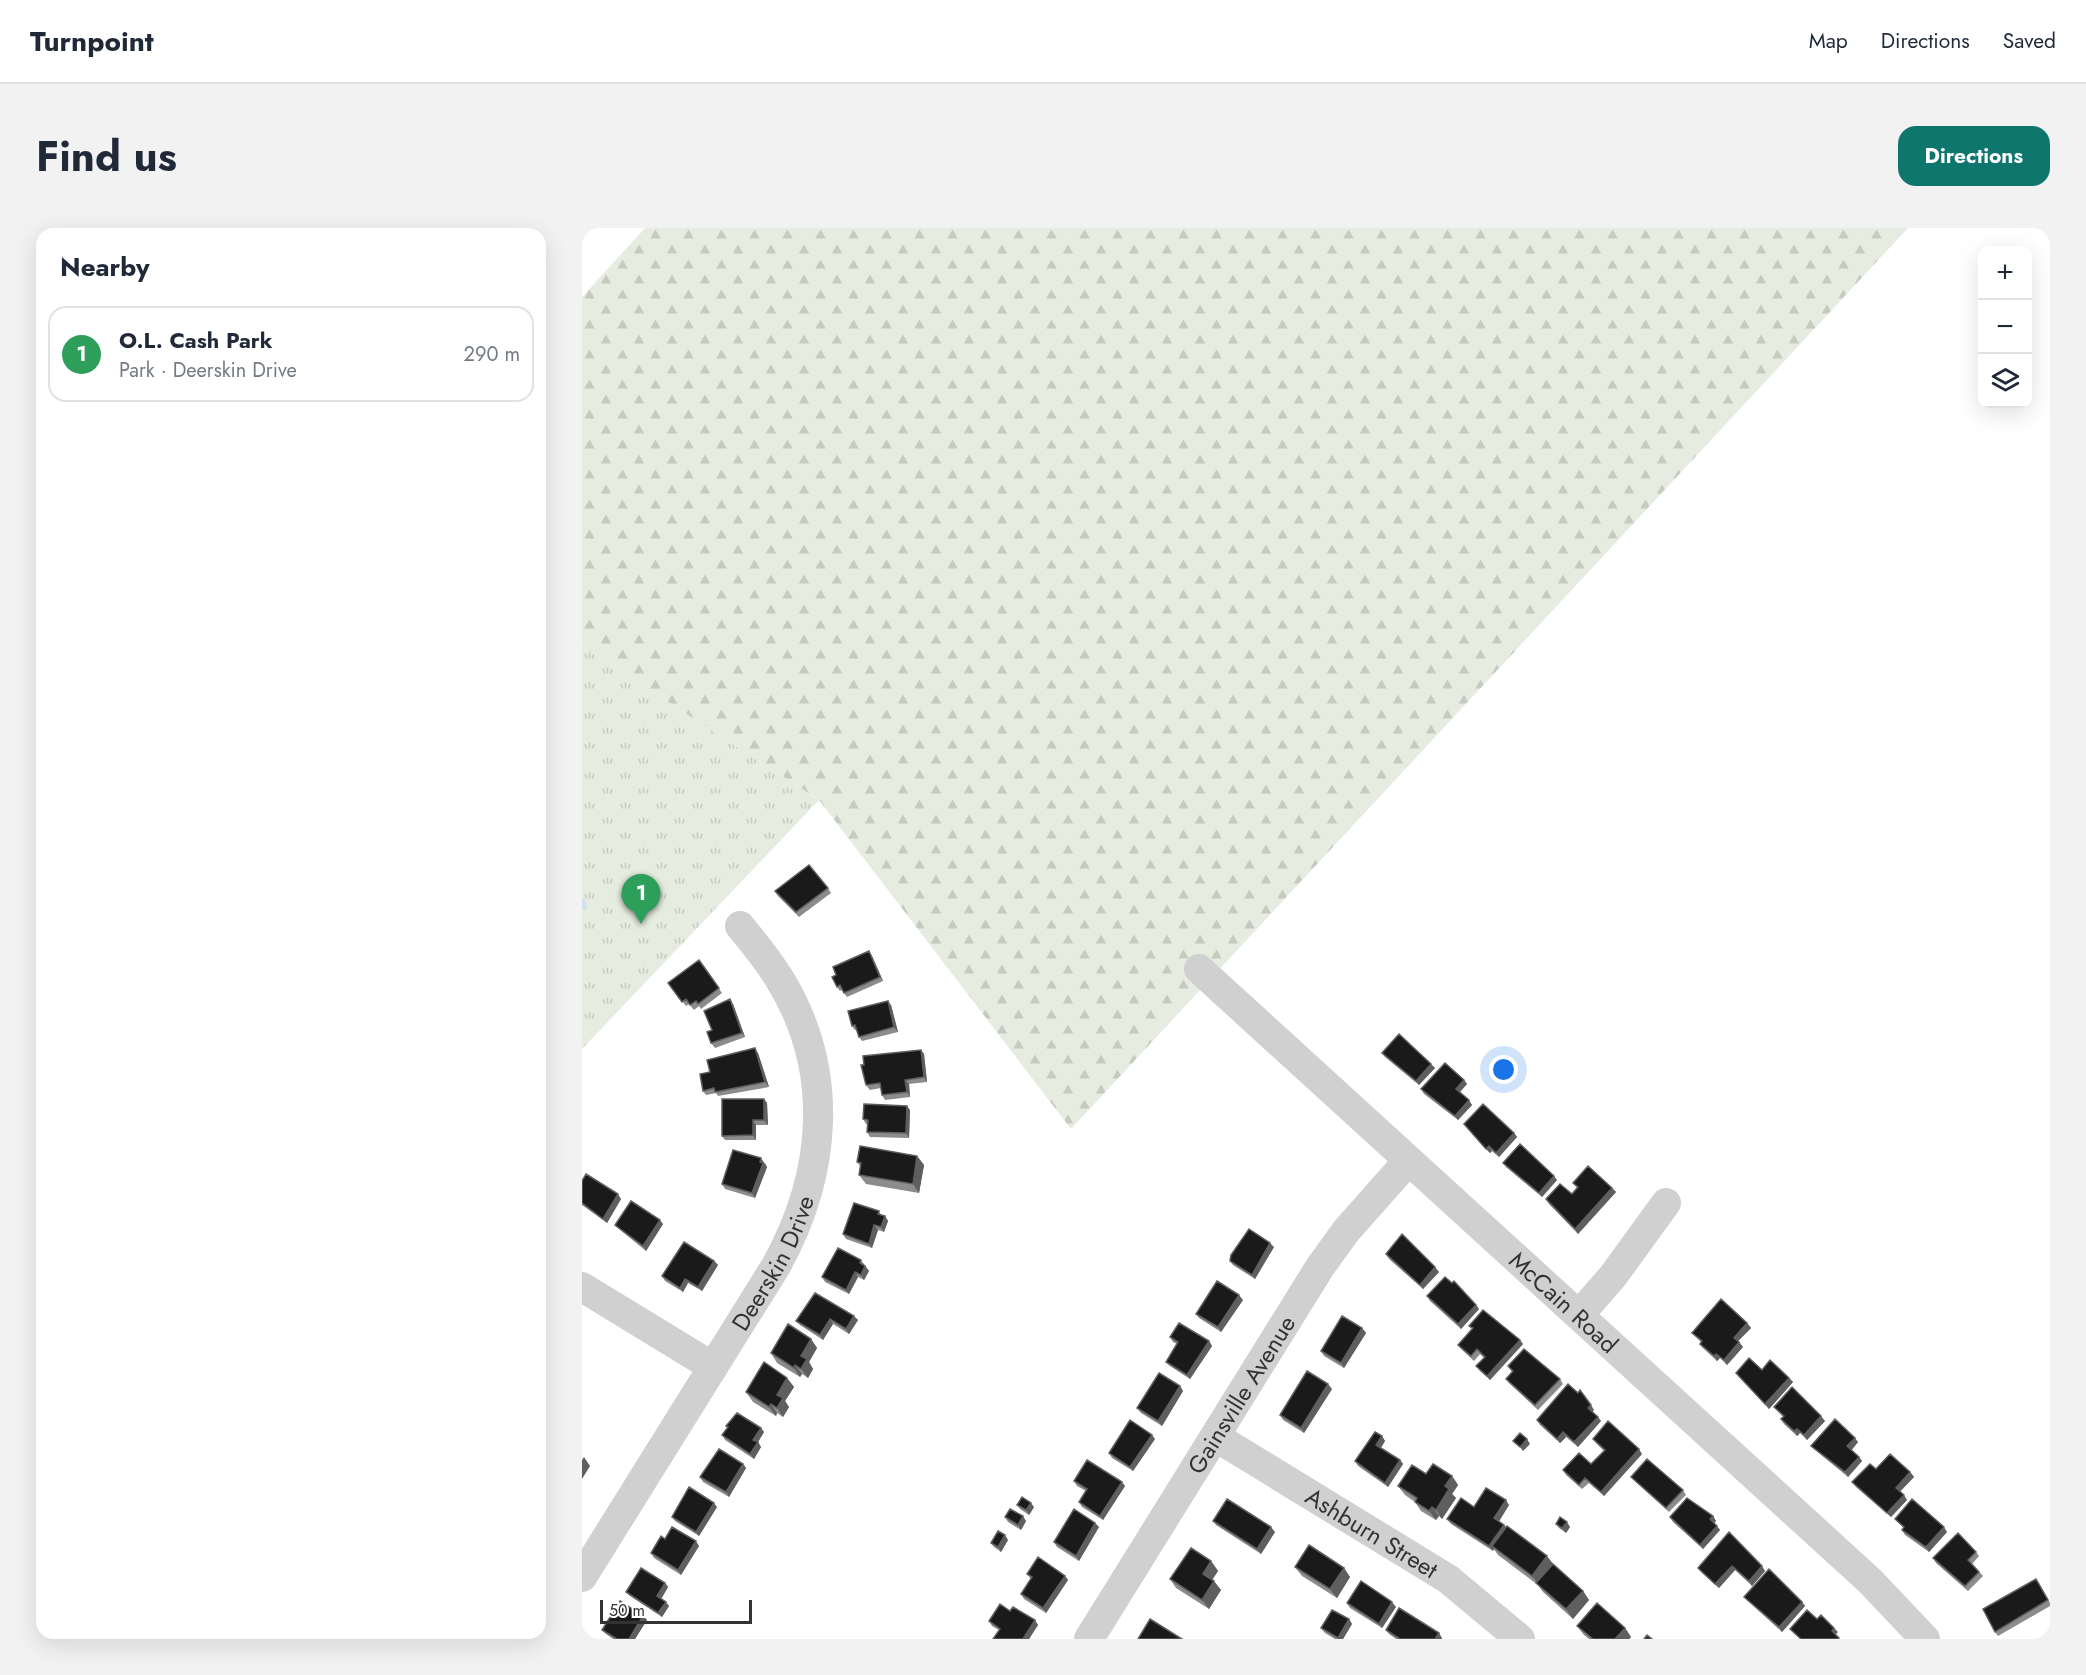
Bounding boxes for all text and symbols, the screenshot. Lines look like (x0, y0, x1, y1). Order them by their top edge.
text: Turnpoint (30, 21, 154, 62)
text: Map (1809, 26, 1848, 56)
text: Directions (1881, 26, 1970, 56)
text: Saved (2003, 26, 2056, 56)
text: Find us (36, 126, 177, 187)
button: Directions (1898, 126, 2050, 186)
map controls (1978, 246, 2032, 408)
button: + (1978, 246, 2032, 300)
text: Nearby (60, 248, 149, 286)
button: − (1978, 300, 2032, 354)
text: O.L. Cash Park (119, 324, 273, 356)
text: 1 (76, 340, 87, 369)
text: 290 m (464, 340, 520, 369)
button: layers (1978, 354, 2032, 408)
text: Park · Deerskin Drive (119, 356, 297, 385)
pin: 1 (622, 874, 660, 924)
your location (1489, 1055, 1518, 1084)
street label: Deerskin Drive (722, 1191, 822, 1337)
street label: McCain Road (1502, 1243, 1626, 1361)
street label: Gainsville Avenue (1178, 1308, 1303, 1480)
street label: Ashburn Street (1299, 1479, 1445, 1587)
scale bar (600, 1597, 752, 1624)
text: 50 m (609, 1599, 645, 1622)

